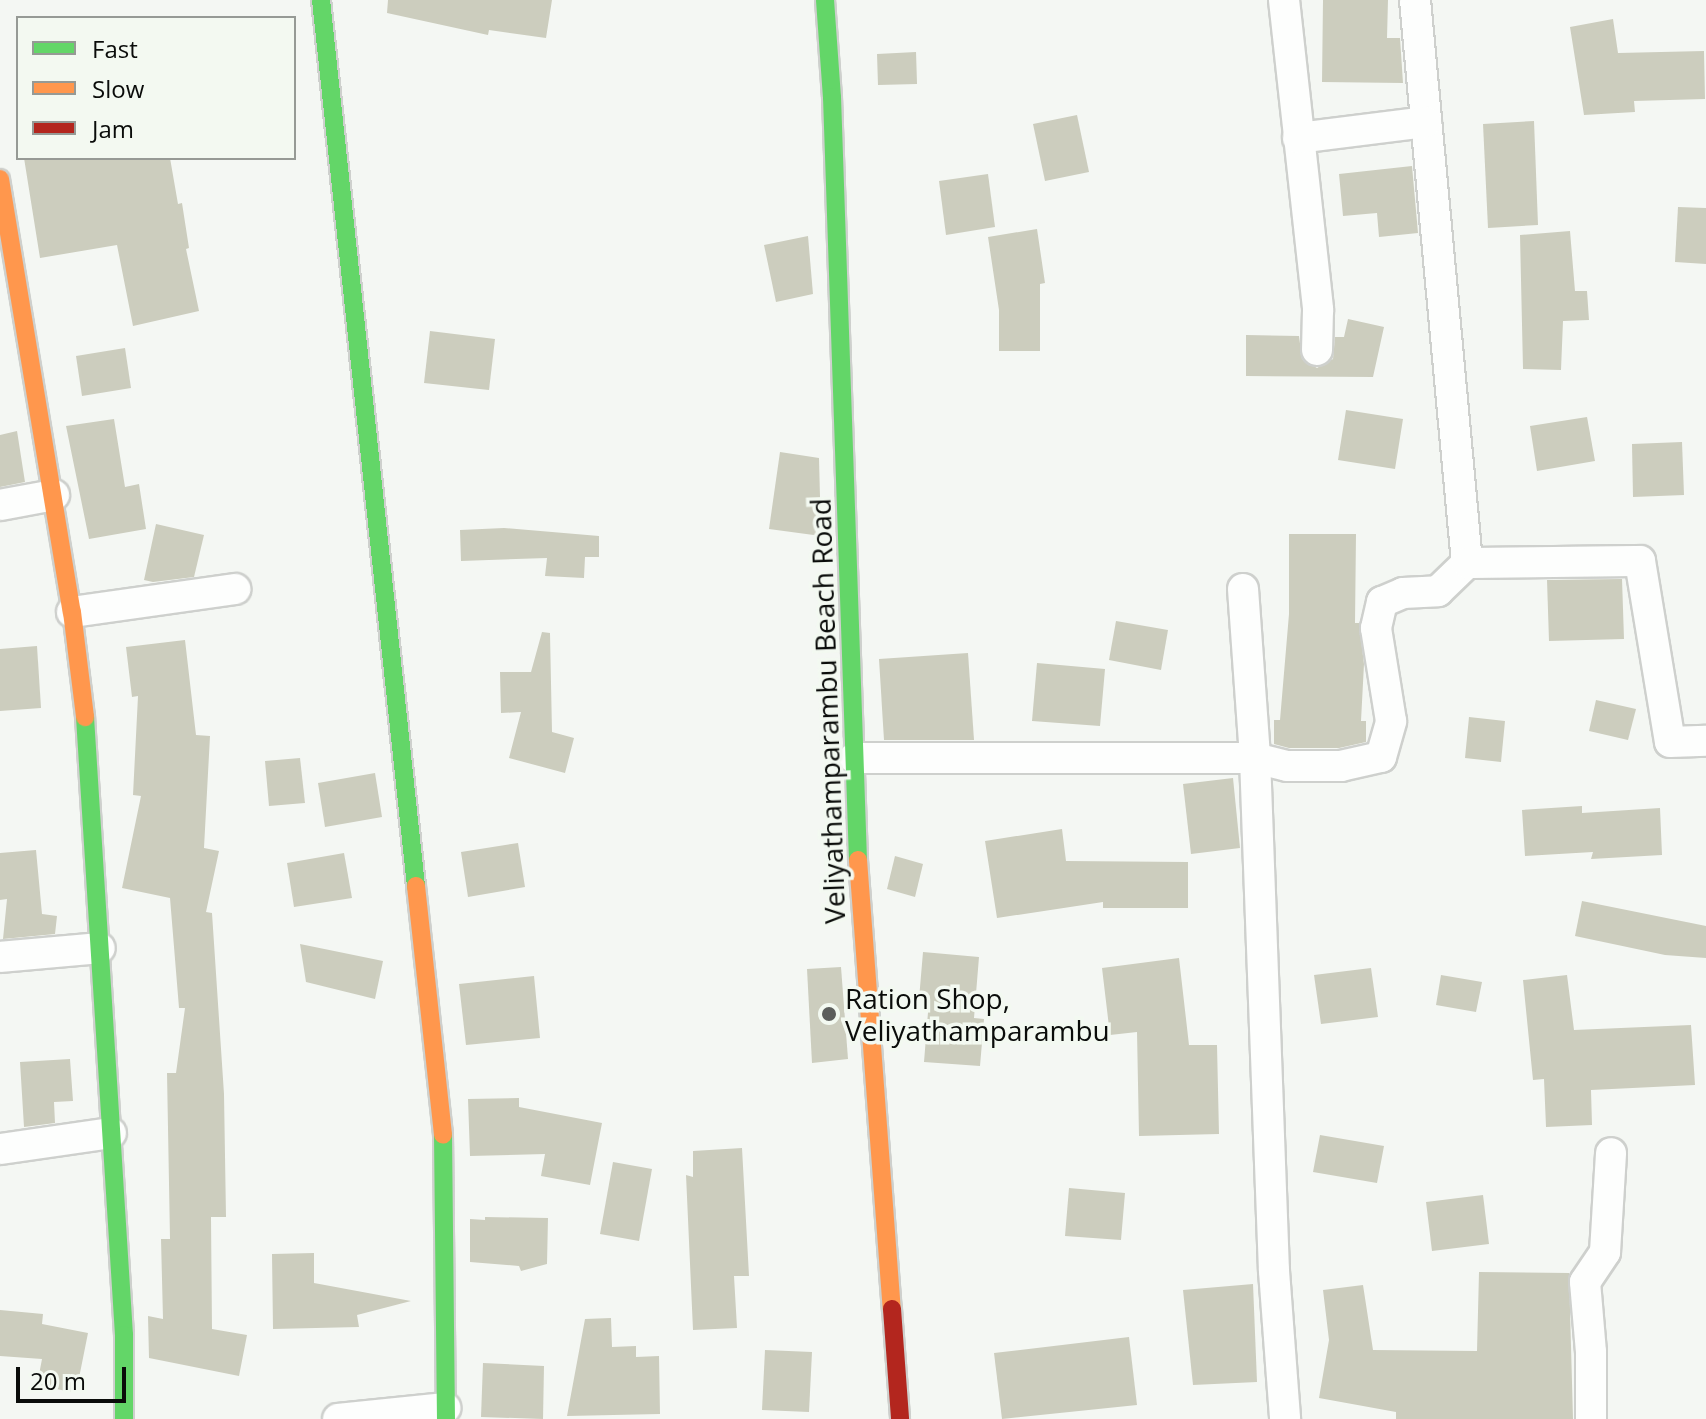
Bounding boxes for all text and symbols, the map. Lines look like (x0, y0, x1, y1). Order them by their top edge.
legend (16, 16, 296, 160)
text: Fast (92, 32, 138, 65)
text: Slow (92, 72, 144, 105)
text: Jam (92, 112, 134, 145)
street label: Veliyathamparambu Beach Road (803, 498, 851, 924)
place label: Ration Shop, Veliyathamparambu (845, 981, 1110, 1047)
marker: Ration Shop, Veliyathamparambu (820, 1005, 838, 1023)
scale bar (20, 1351, 130, 1401)
text: 20 m (30, 1364, 86, 1397)

